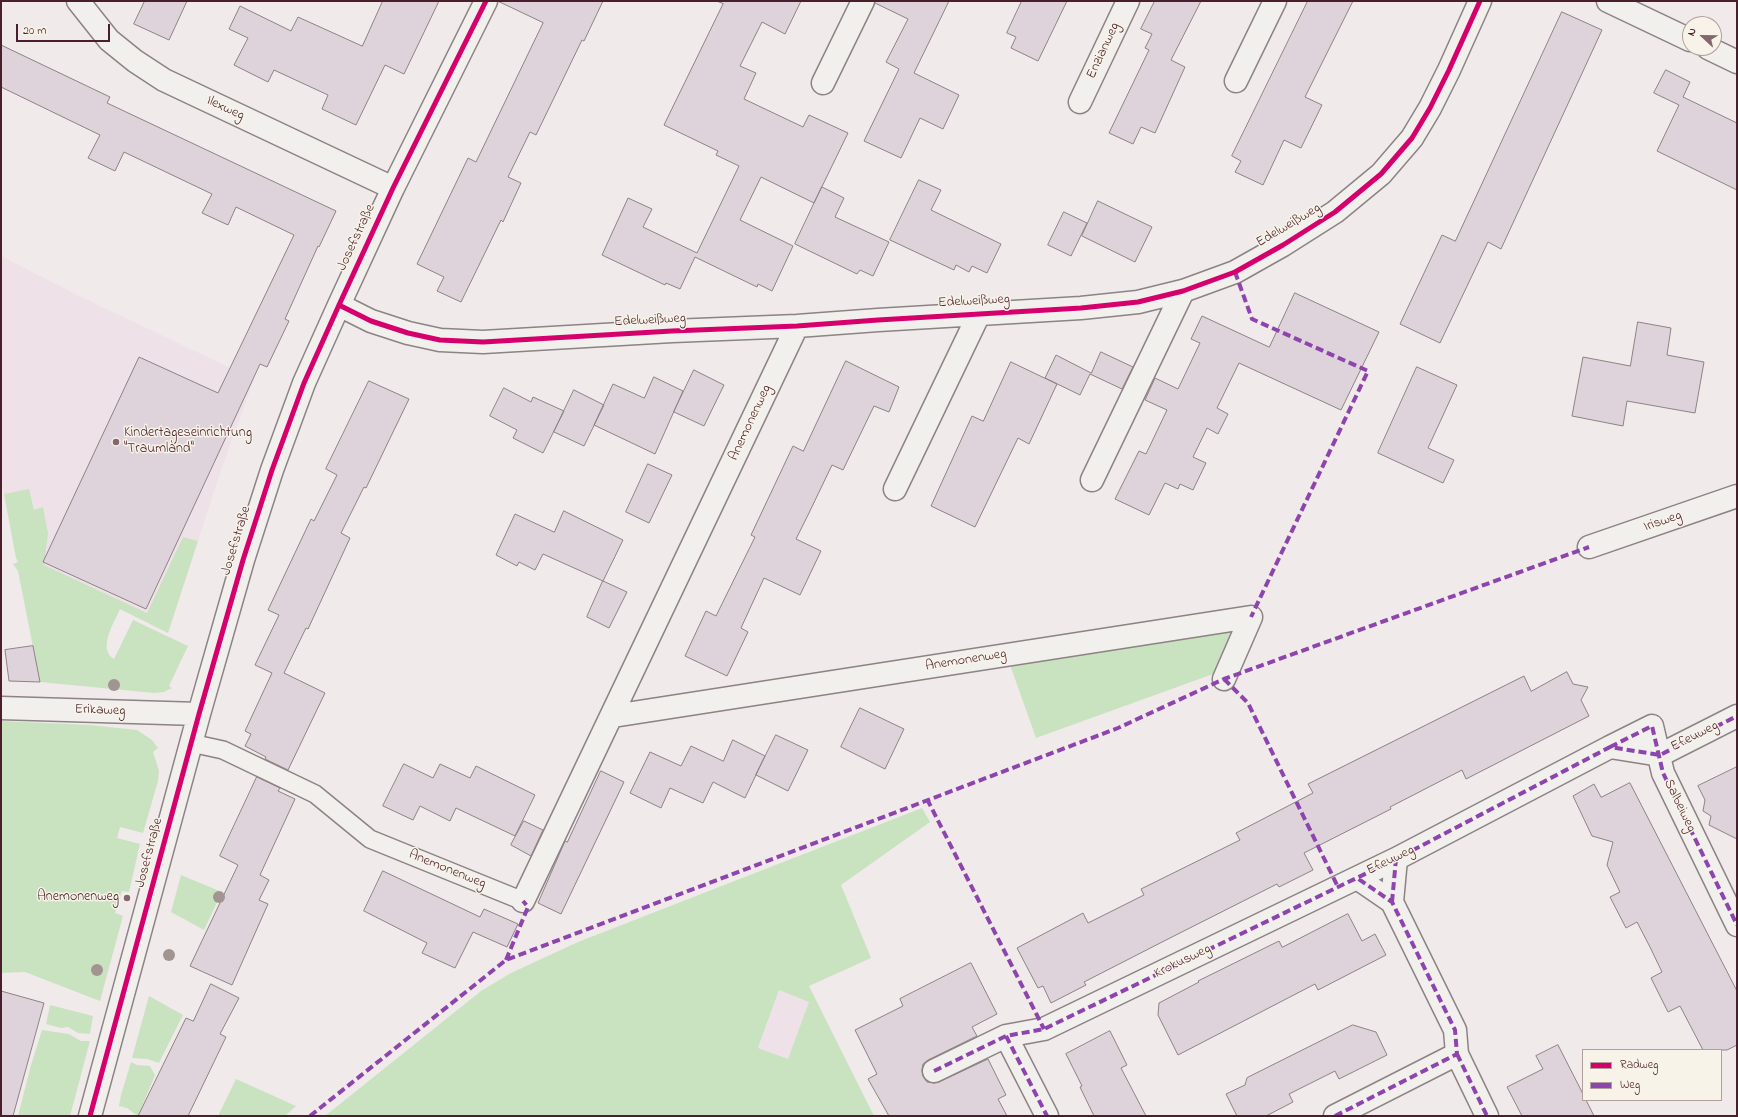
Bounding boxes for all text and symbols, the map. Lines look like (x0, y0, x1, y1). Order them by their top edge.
scale bar (18, 16, 112, 42)
north arrow (1682, 16, 1722, 56)
street label: Enzianweg (1084, 20, 1124, 82)
text: 20 m (23, 22, 46, 40)
text: N (1683, 25, 1701, 38)
street label: Ilexweg (203, 93, 247, 125)
street label: Edelweißweg (1254, 200, 1324, 252)
street label: Josefstraße (334, 202, 380, 274)
street label: Edelweißweg (938, 292, 1010, 312)
street label: Edelweißweg (614, 311, 686, 331)
street label: Anemonenweg (726, 382, 776, 464)
place label: Kindertageseinrichtung "Traumland" (124, 426, 252, 458)
marker: Kindertageseinrichtung "Traumland" (111, 437, 121, 447)
street label: Josefstraße (219, 504, 255, 578)
street label: Irisweg (1642, 508, 1684, 536)
street label: Anemonenweg (924, 646, 1008, 676)
street label: Erikaweg (74, 702, 126, 720)
street label: Efeuweg (1668, 718, 1722, 756)
street label: Salbeiweg (1659, 777, 1699, 835)
street label: Josefstraße (133, 816, 167, 890)
street label: Efeuweg (1364, 842, 1418, 880)
street label: Anemonenweg (406, 847, 488, 893)
place label: Anemonenweg (37, 890, 119, 906)
marker: Anemonenweg (122, 893, 132, 903)
street label: Krokusweg (1152, 941, 1214, 983)
legend (1582, 1049, 1722, 1101)
text: Radweg (1620, 1056, 1659, 1074)
text: Weg (1620, 1076, 1640, 1094)

